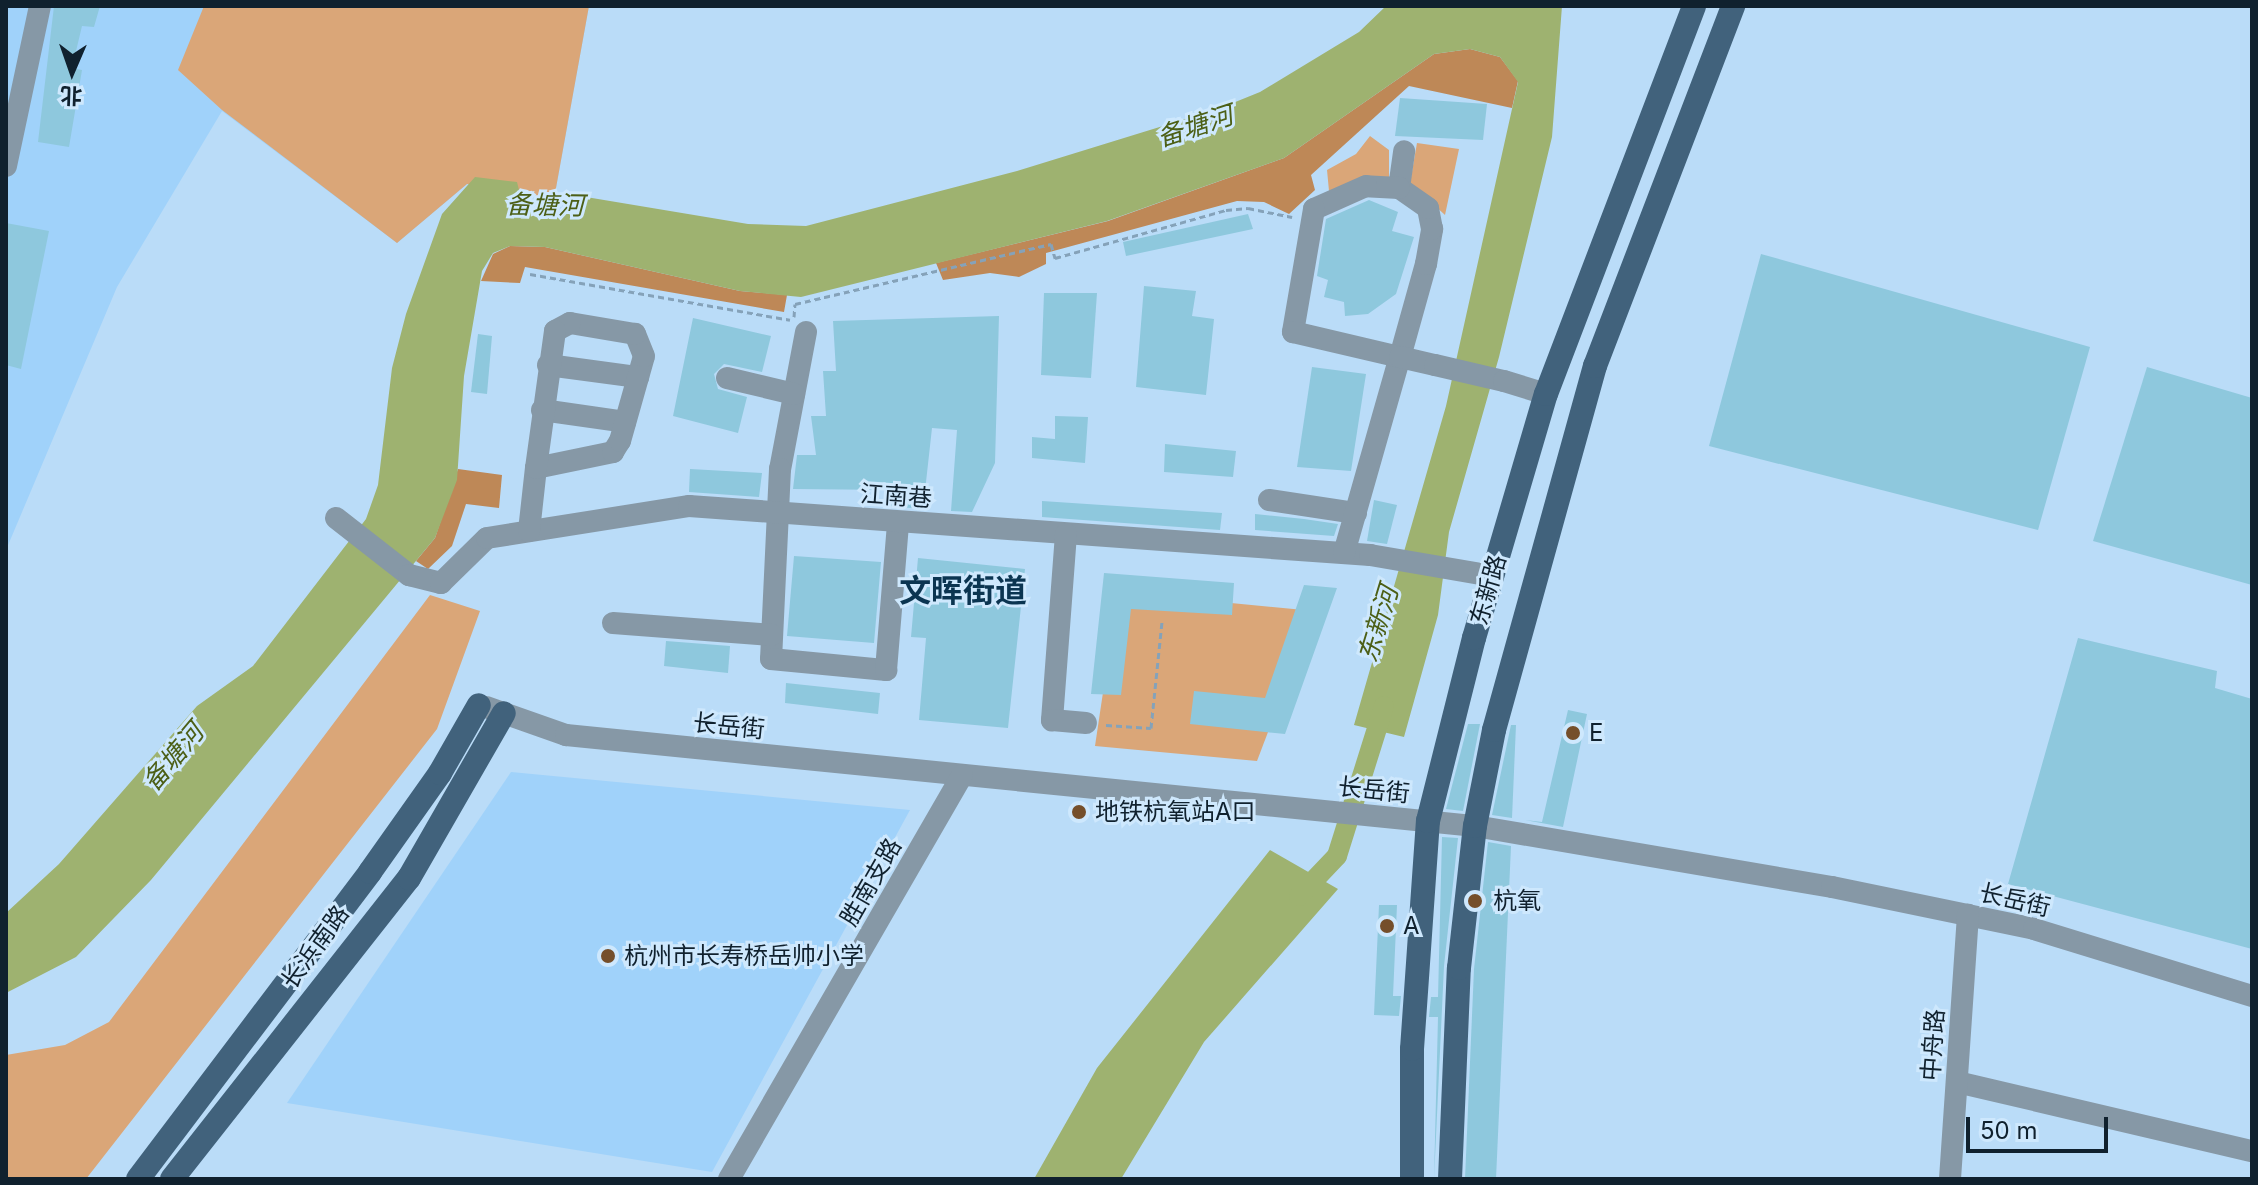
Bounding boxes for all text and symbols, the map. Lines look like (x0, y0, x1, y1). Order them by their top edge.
north arrow (32, 32, 112, 112)
text: 北 (60, 83, 83, 109)
water label: 备塘河 (1153, 99, 1237, 153)
water label: 备塘河 (506, 189, 584, 221)
street label: 江南巷 (859, 479, 933, 513)
street label: 东新路 (1464, 551, 1512, 629)
district label: 文晖街道 (899, 572, 1027, 610)
water label: 东新河 (1352, 582, 1404, 666)
street label: 长岳街 (692, 708, 766, 744)
water label: 备塘河 (136, 717, 210, 797)
place label: E (1589, 719, 1603, 747)
marker: E (1564, 724, 1582, 742)
street label: 长岳街 (1337, 772, 1411, 808)
place label: 地铁杭氧站A口 (1095, 798, 1256, 826)
marker: 地铁杭氧站A口 (1070, 803, 1088, 821)
street label: 胜南支路 (835, 833, 907, 931)
street label: 长岳街 (1977, 878, 2053, 922)
place label: 杭氧 (1493, 887, 1541, 915)
marker: 杭氧 (1464, 890, 1486, 912)
street label: 长浜南路 (275, 900, 355, 994)
place label: A (1403, 912, 1420, 940)
marker: A (1378, 917, 1396, 935)
place label: 杭州市长寿桥岳帅小学 (624, 942, 864, 970)
marker: 杭州市长寿桥岳帅小学 (599, 947, 617, 965)
street label: 中舟路 (1916, 1008, 1950, 1082)
scale bar (1970, 1101, 2112, 1151)
text: 50 m (1980, 1116, 2038, 1145)

